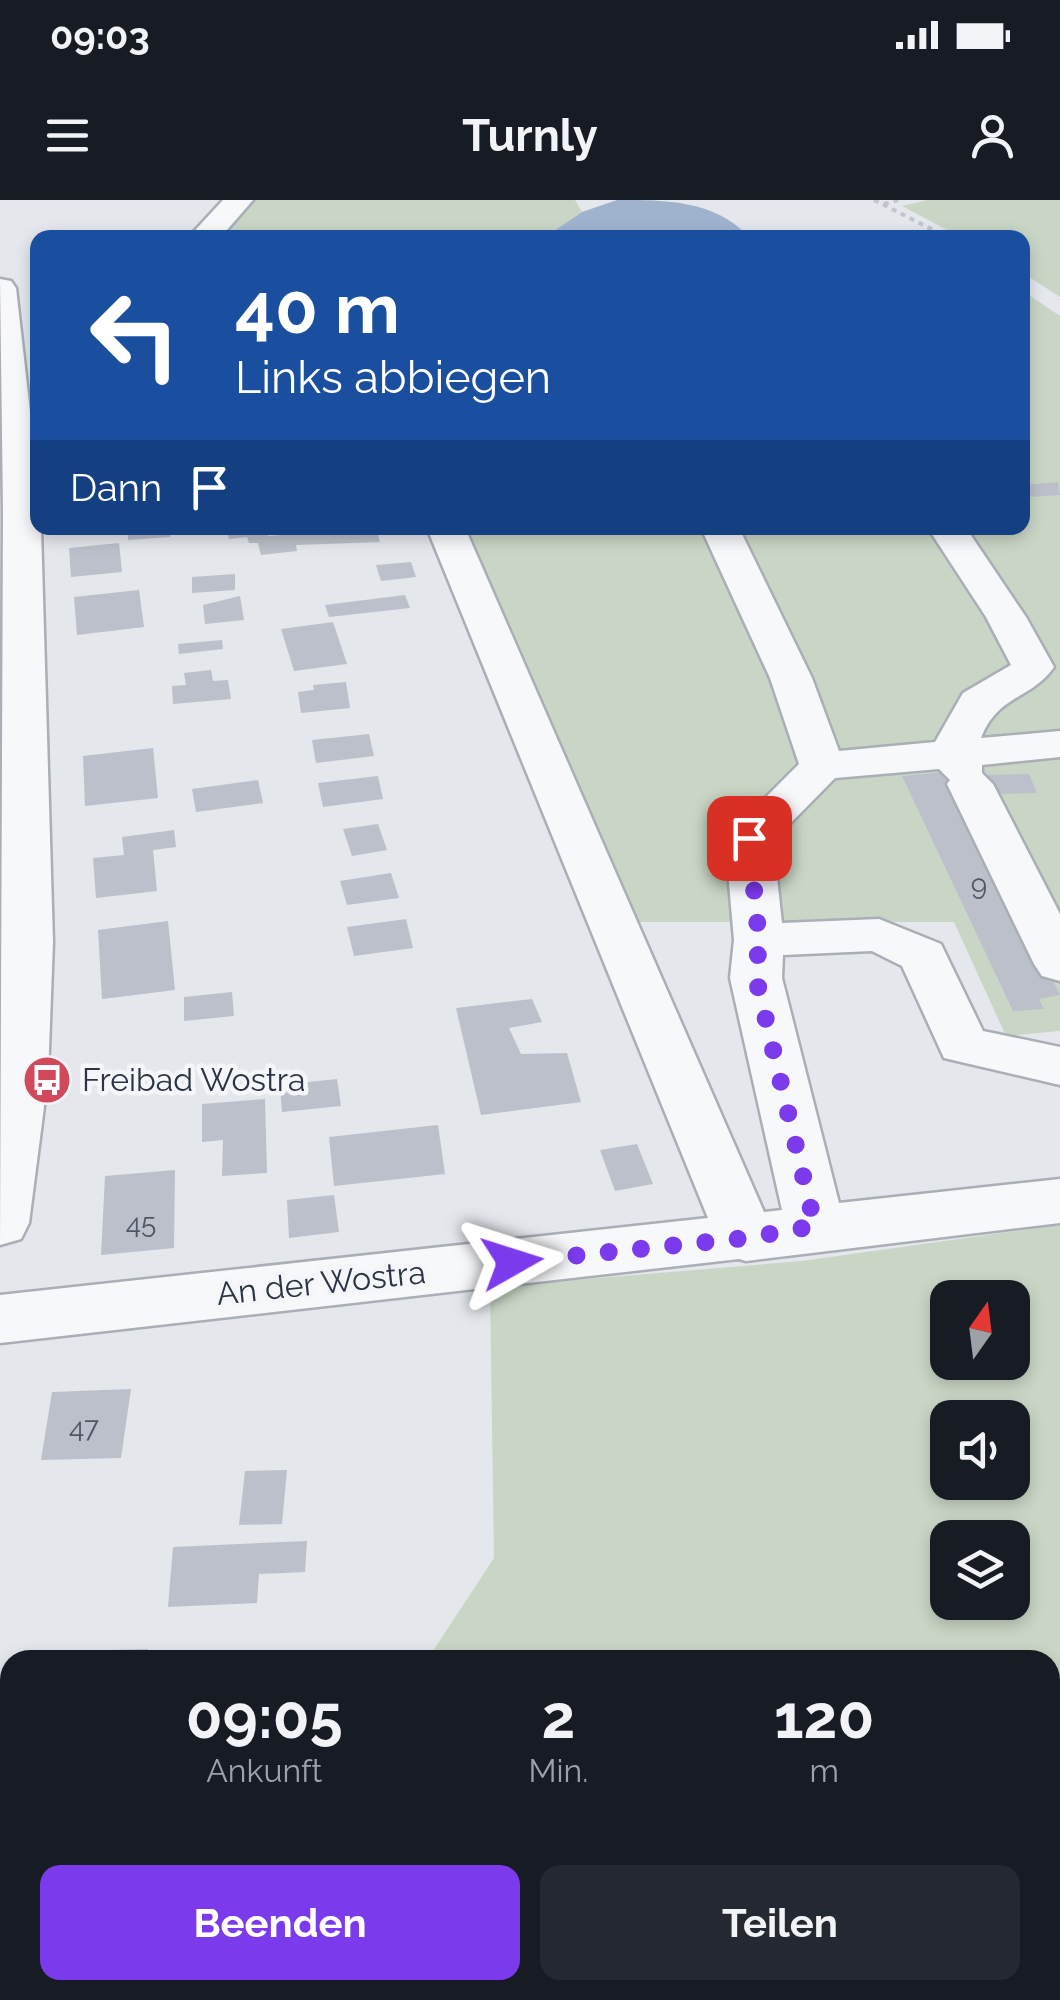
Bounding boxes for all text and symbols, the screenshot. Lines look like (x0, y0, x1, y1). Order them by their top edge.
text: 09:03 (50, 13, 150, 58)
icon: menu (40, 108, 95, 163)
icon: person (965, 108, 1020, 163)
text: Turnly (462, 109, 598, 162)
text: 40 m (235, 267, 400, 349)
icon: left (70, 270, 200, 400)
text: Links abbiegen (235, 351, 551, 404)
icon: arrive (182, 460, 237, 515)
text: Dann (70, 465, 162, 510)
pin (707, 796, 792, 881)
icon: arrive (722, 811, 777, 866)
house number: 9 (971, 869, 987, 902)
bus stop icon: Freibad Wostra (21, 1054, 73, 1106)
place label: Freibad Wostra (82, 1061, 305, 1098)
house number: 45 (126, 1207, 156, 1240)
position arrow (460, 1210, 564, 1314)
street label: An der Wostra (215, 1253, 427, 1312)
north arrow (930, 1280, 1030, 1380)
map controls (930, 1280, 1030, 1620)
button: sound (930, 1400, 1030, 1500)
house number: 47 (69, 1411, 99, 1444)
button: layers (930, 1520, 1030, 1620)
text: 09:05 (186, 1682, 343, 1752)
text: 2 (541, 1682, 575, 1752)
text: 120 (774, 1682, 874, 1752)
text: Ankunft (206, 1752, 322, 1789)
text: Min. (529, 1752, 588, 1789)
text: m (809, 1752, 839, 1789)
button: Beenden (40, 1865, 520, 1980)
button: Teilen (540, 1865, 1020, 1980)

